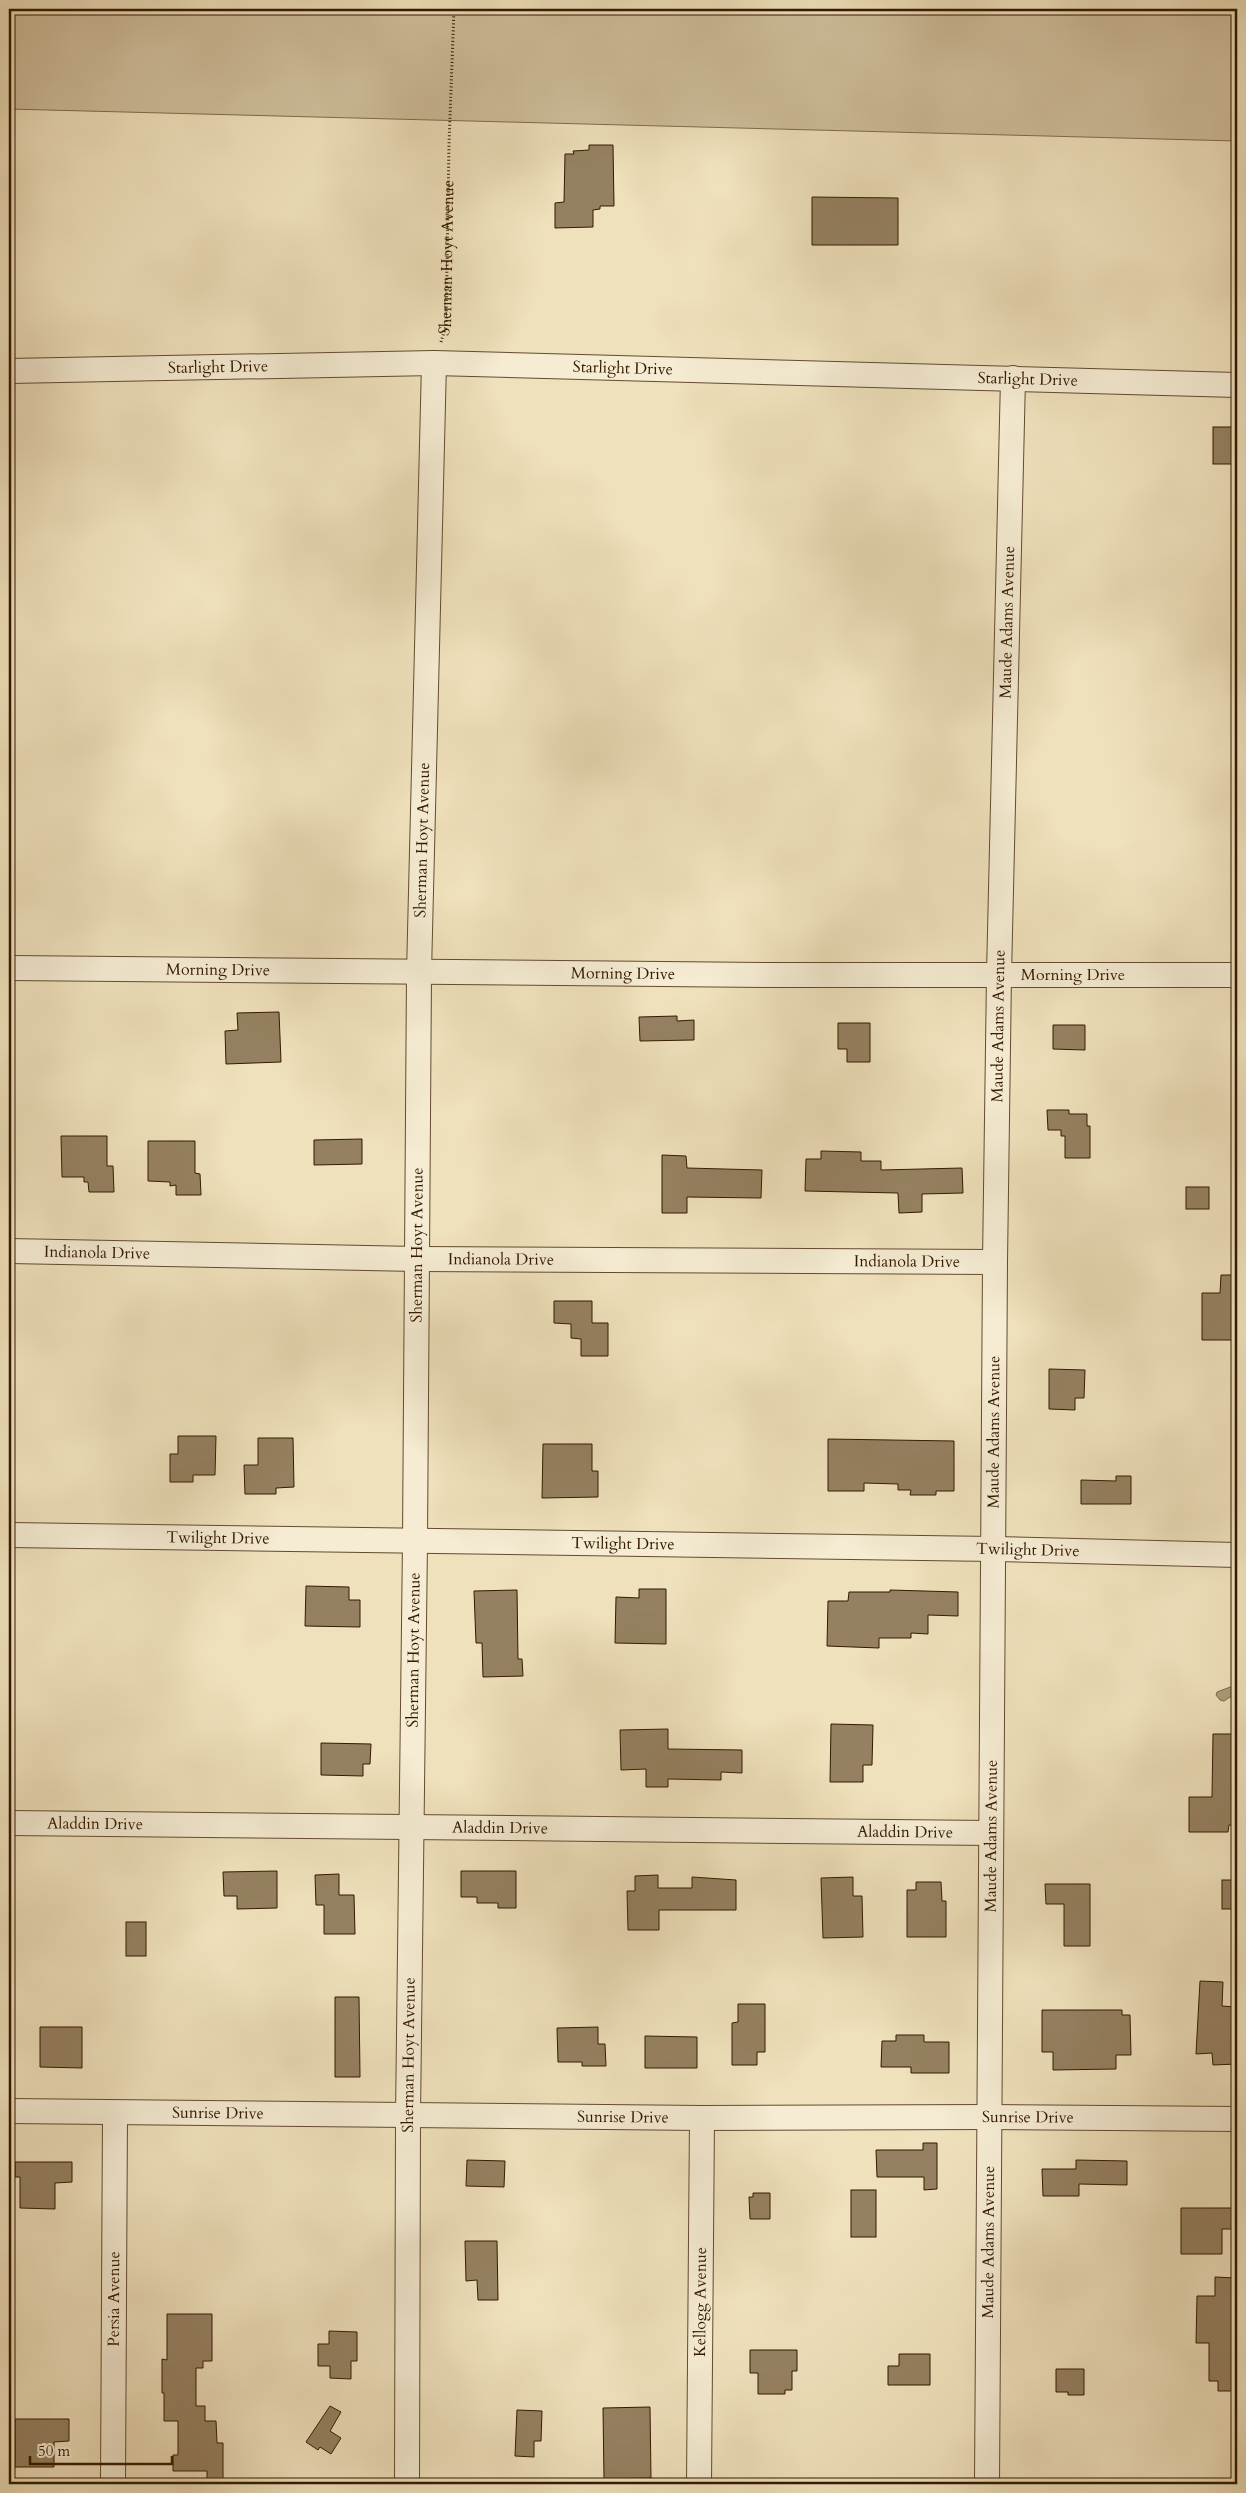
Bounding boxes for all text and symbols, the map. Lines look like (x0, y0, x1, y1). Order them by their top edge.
street label: Sherman Hoyt Avenue (433, 180, 459, 338)
street label: Starlight Drive (168, 355, 268, 379)
street label: Starlight Drive (572, 356, 673, 381)
street label: Starlight Drive (977, 367, 1078, 392)
street label: Maude Adams Avenue (994, 546, 1020, 699)
street label: Sherman Hoyt Avenue (409, 762, 435, 918)
street label: Maude Adams Avenue (986, 949, 1011, 1103)
street label: Morning Drive (166, 958, 270, 981)
street label: Morning Drive (571, 962, 675, 985)
street label: Morning Drive (1021, 964, 1125, 986)
street label: Sherman Hoyt Avenue (406, 1167, 429, 1323)
street label: Indianola Drive (44, 1241, 150, 1265)
street label: Indianola Drive (448, 1248, 554, 1271)
street label: Indianola Drive (854, 1250, 960, 1273)
street label: Maude Adams Avenue (982, 1356, 1005, 1508)
street label: Twilight Drive (166, 1526, 270, 1550)
street label: Twilight Drive (571, 1532, 675, 1555)
street label: Twilight Drive (976, 1538, 1080, 1562)
street label: Sherman Hoyt Avenue (402, 1572, 426, 1728)
street label: Maude Adams Avenue (980, 1760, 1003, 1912)
street label: Aladdin Drive (47, 1812, 143, 1835)
street label: Aladdin Drive (452, 1817, 548, 1839)
street label: Aladdin Drive (857, 1821, 953, 1844)
street label: Sherman Hoyt Avenue (397, 1977, 421, 2133)
street label: Sunrise Drive (172, 2102, 264, 2125)
street label: Sunrise Drive (577, 2106, 669, 2129)
street label: Sunrise Drive (982, 2106, 1074, 2129)
street label: Maude Adams Avenue (977, 2166, 1000, 2318)
street label: Kellogg Avenue (689, 2247, 712, 2357)
street label: Persia Avenue (103, 2251, 125, 2347)
scale bar (30, 2433, 172, 2465)
text: 50 m (38, 2441, 70, 2461)

